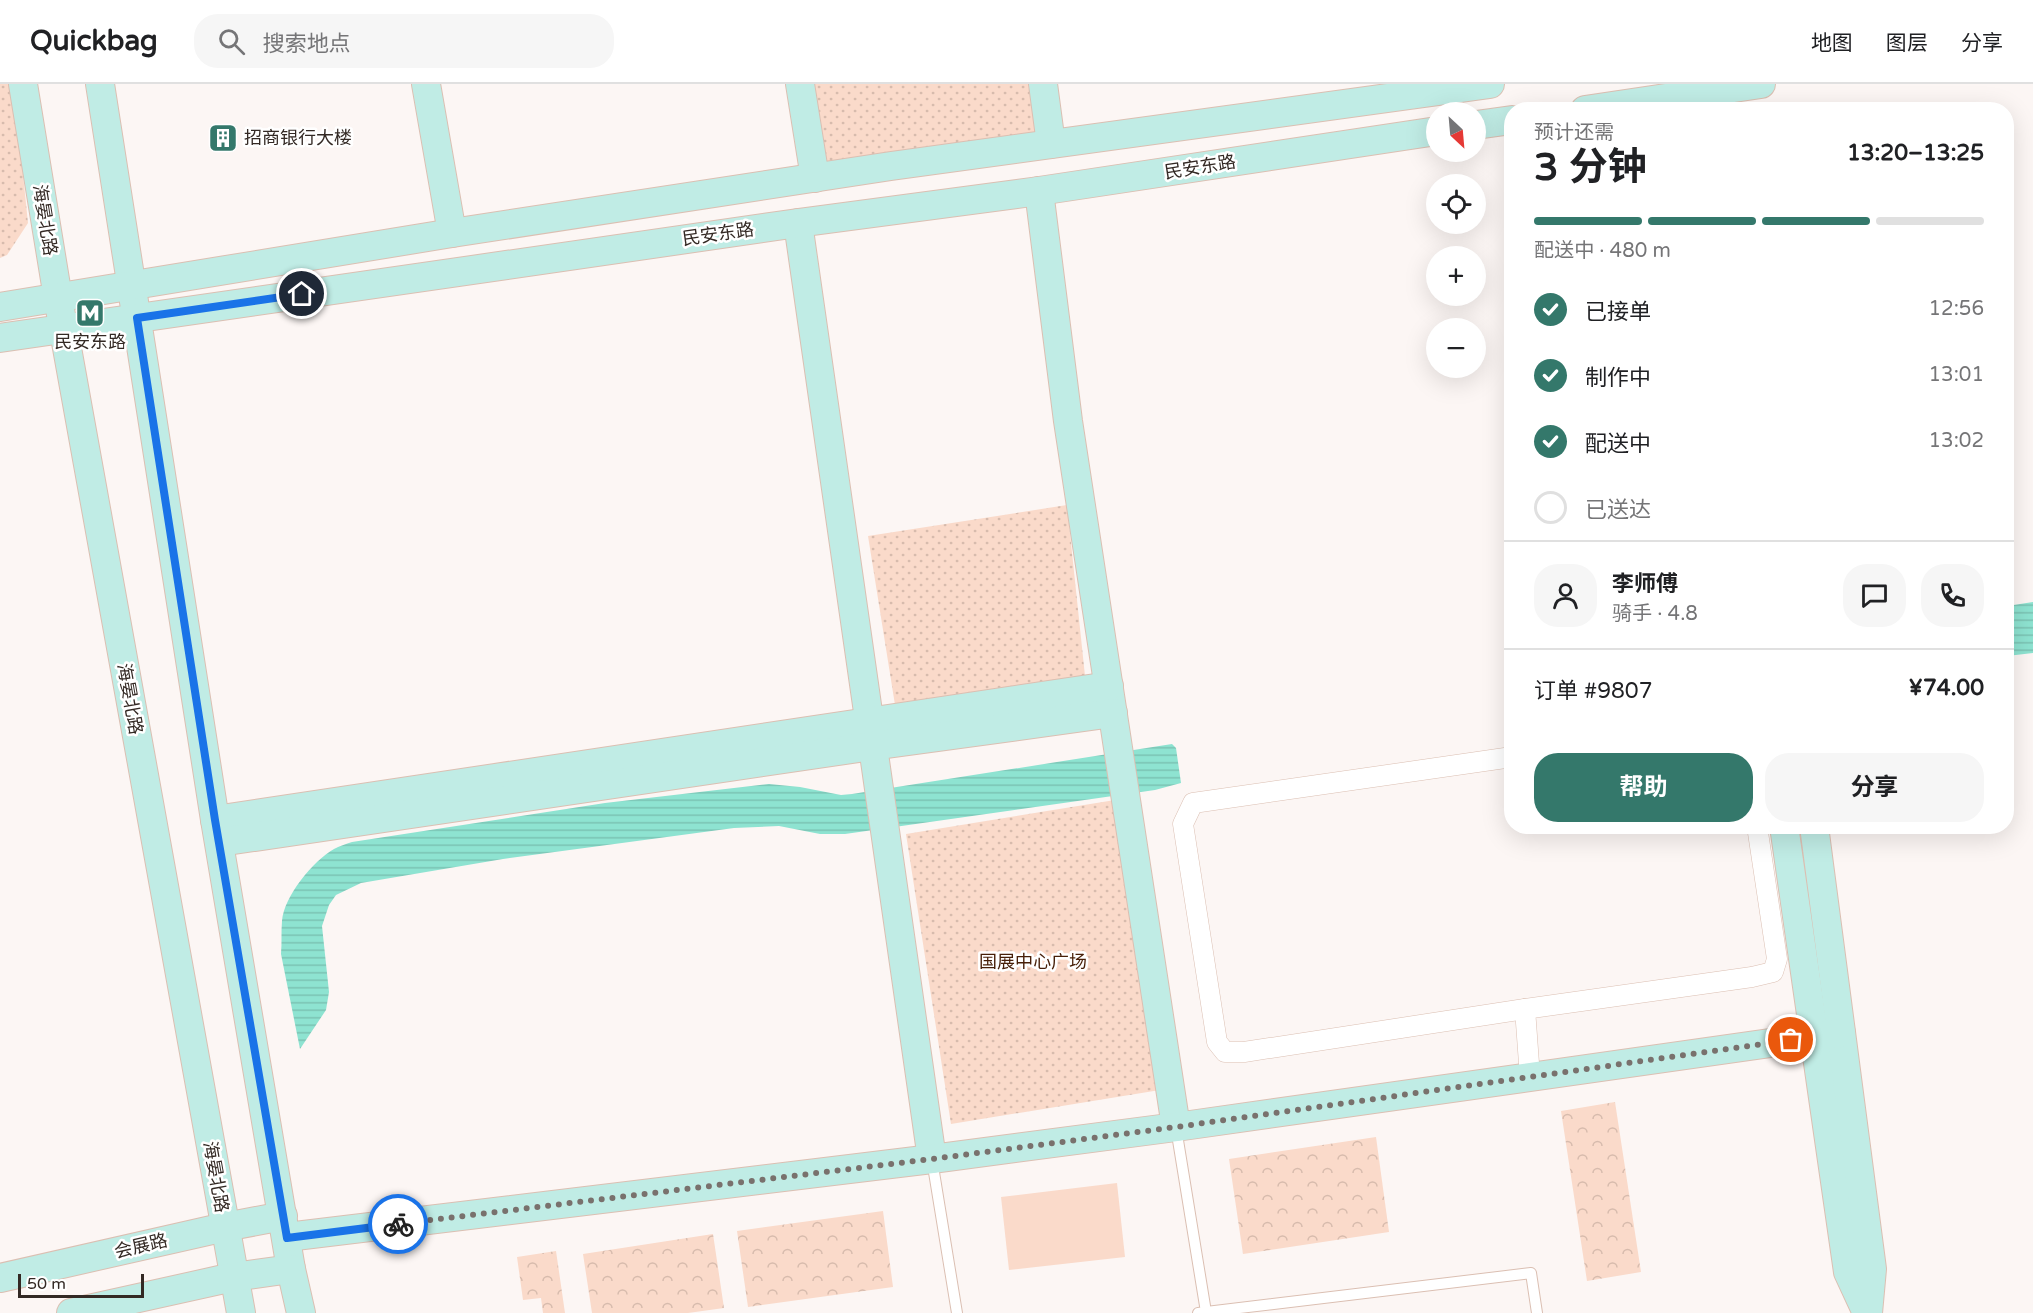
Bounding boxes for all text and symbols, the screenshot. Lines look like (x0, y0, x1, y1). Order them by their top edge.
search box (194, 14, 614, 68)
text: Quickbag (30, 24, 158, 58)
icon: search (215, 25, 248, 58)
text: 搜索地点 (263, 31, 351, 57)
text: 地图 (1811, 31, 1853, 56)
text: 图层 (1886, 31, 1928, 56)
text: 分享 (1961, 31, 2003, 56)
north arrow (1426, 102, 1486, 162)
map controls (1426, 102, 1486, 378)
text: 预计还需 (1534, 121, 1614, 145)
building icon: 招商银行大楼 (207, 122, 239, 154)
place label: 招商银行大楼 (244, 127, 352, 149)
text: 13:20–13:25 (1847, 140, 1984, 166)
text: 3 分钟 (1534, 144, 1647, 191)
street label: 民安东路 (1163, 151, 1237, 183)
button: locate (1426, 174, 1486, 234)
street label: 海晏北路 (29, 183, 61, 257)
street label: 民安东路 (681, 218, 755, 250)
text: 配送中 · 480 m (1534, 239, 1671, 263)
button: + (1426, 246, 1486, 306)
pin (276, 268, 327, 319)
icon: home (285, 277, 318, 310)
icon: check (1534, 293, 1567, 326)
metro station icon: 民安东路 (74, 297, 106, 329)
text: 12:56 (1929, 297, 1984, 321)
text: 已接单 (1585, 299, 1651, 325)
button: − (1426, 318, 1486, 378)
place label: 民安东路 (54, 331, 126, 353)
icon: check (1534, 359, 1567, 392)
text: 13:01 (1929, 363, 1984, 387)
text: 制作中 (1585, 365, 1651, 391)
icon: check (1534, 425, 1567, 458)
text: 13:02 (1929, 429, 1984, 453)
text: 配送中 (1585, 431, 1651, 457)
text: 已送达 (1585, 497, 1651, 523)
button: person (1534, 564, 1597, 627)
button: chat (1843, 564, 1906, 627)
button: phone (1921, 564, 1984, 627)
text: 李师傅 (1612, 571, 1678, 597)
text: 骑手 · 4.8 (1612, 602, 1698, 626)
street label: 海晏北路 (113, 662, 147, 736)
text: ¥74.00 (1909, 675, 1984, 701)
text: 订单 #9807 (1534, 678, 1652, 704)
button: 帮助 (1534, 753, 1753, 822)
button: 分享 (1765, 753, 1984, 822)
park label: 国展中心广场 (979, 951, 1087, 973)
pin (1765, 1014, 1816, 1065)
icon: bag (1774, 1023, 1807, 1056)
street label: 海晏北路 (199, 1140, 233, 1214)
courier (368, 1194, 428, 1254)
icon: bike (382, 1208, 415, 1241)
street label: 会展路 (112, 1229, 170, 1263)
scale bar (18, 1271, 144, 1298)
text: 50 m (27, 1274, 66, 1294)

